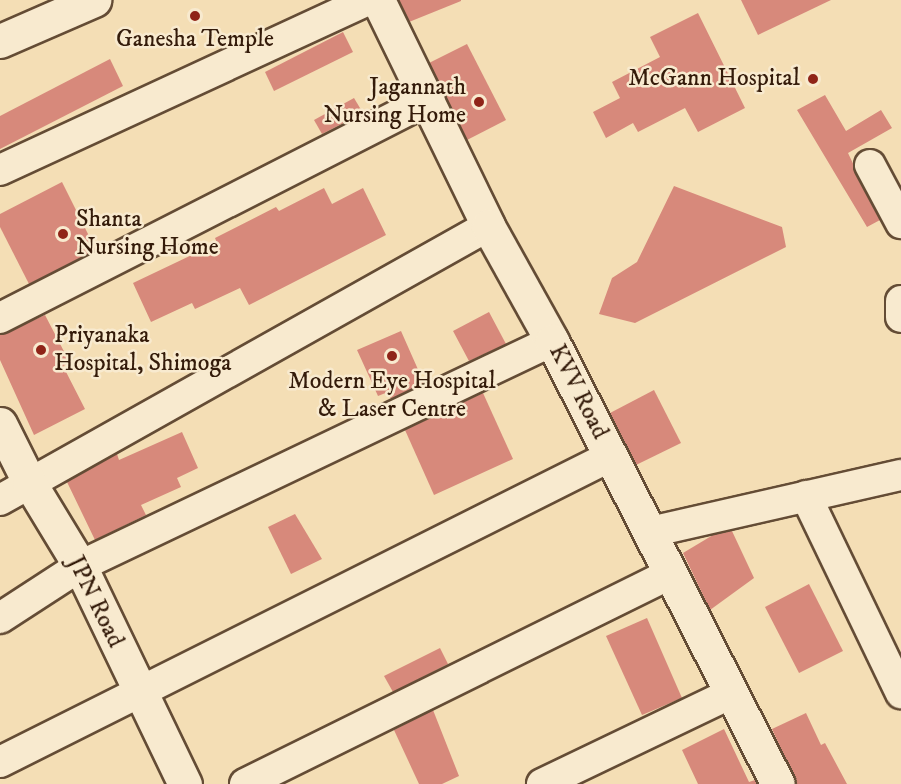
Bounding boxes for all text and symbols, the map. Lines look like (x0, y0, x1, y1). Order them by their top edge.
marker: Ganesha Temple (188, 9, 202, 23)
place label: Ganesha Temple (116, 26, 274, 54)
place label: McGann Hospital (628, 65, 800, 93)
marker: McGann Hospital (804, 70, 822, 88)
place label: Jagannath Nursing Home (323, 74, 466, 130)
marker: Jagannath Nursing Home (470, 93, 488, 111)
place label: Shanta Nursing Home (76, 206, 219, 262)
marker: Shanta Nursing Home (54, 225, 72, 243)
place label: Priyanaka Hospital, Shimoga (54, 322, 231, 378)
street label: KVV Road (542, 340, 614, 444)
marker: Priyanaka Hospital, Shimoga (32, 341, 50, 359)
marker: Modern Eye Hospital & Laser Centre (383, 347, 401, 365)
place label: Modern Eye Hospital & Laser Centre (288, 368, 496, 424)
street label: JPN Road (61, 552, 129, 652)

